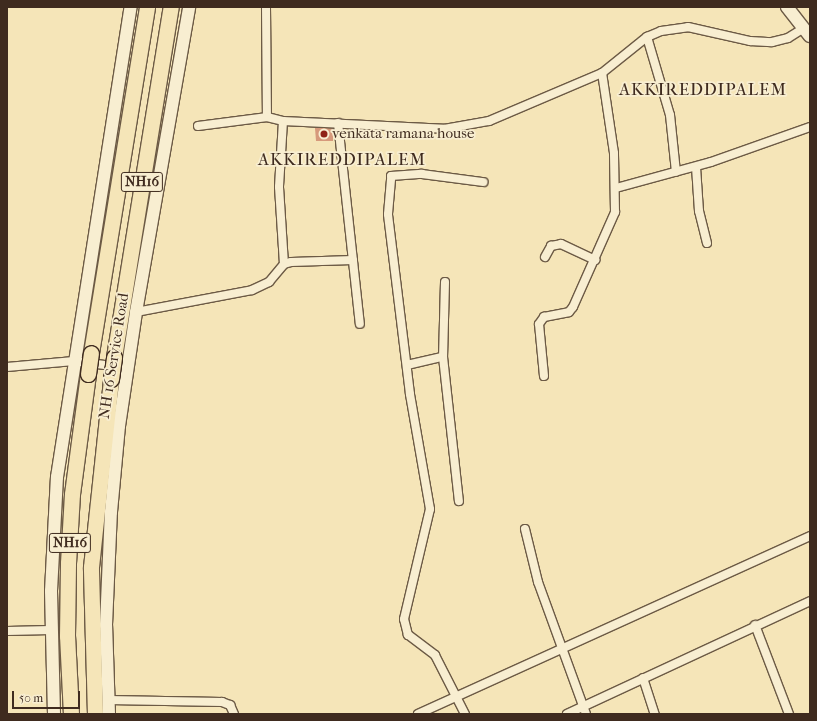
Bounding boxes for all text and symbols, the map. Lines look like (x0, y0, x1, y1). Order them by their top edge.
district label: AKKIREDDIPALEM (619, 80, 787, 100)
place label: venkata ramana house (332, 125, 474, 143)
marker: venkata ramana house (319, 129, 329, 139)
district label: AKKIREDDIPALEM (258, 150, 426, 170)
road number: NH16 (120, 170, 164, 194)
street label: NH 16 Service Road (95, 292, 133, 420)
road number: NH16 (48, 531, 92, 555)
scale bar (14, 683, 82, 709)
text: 50 m (19, 691, 43, 705)

